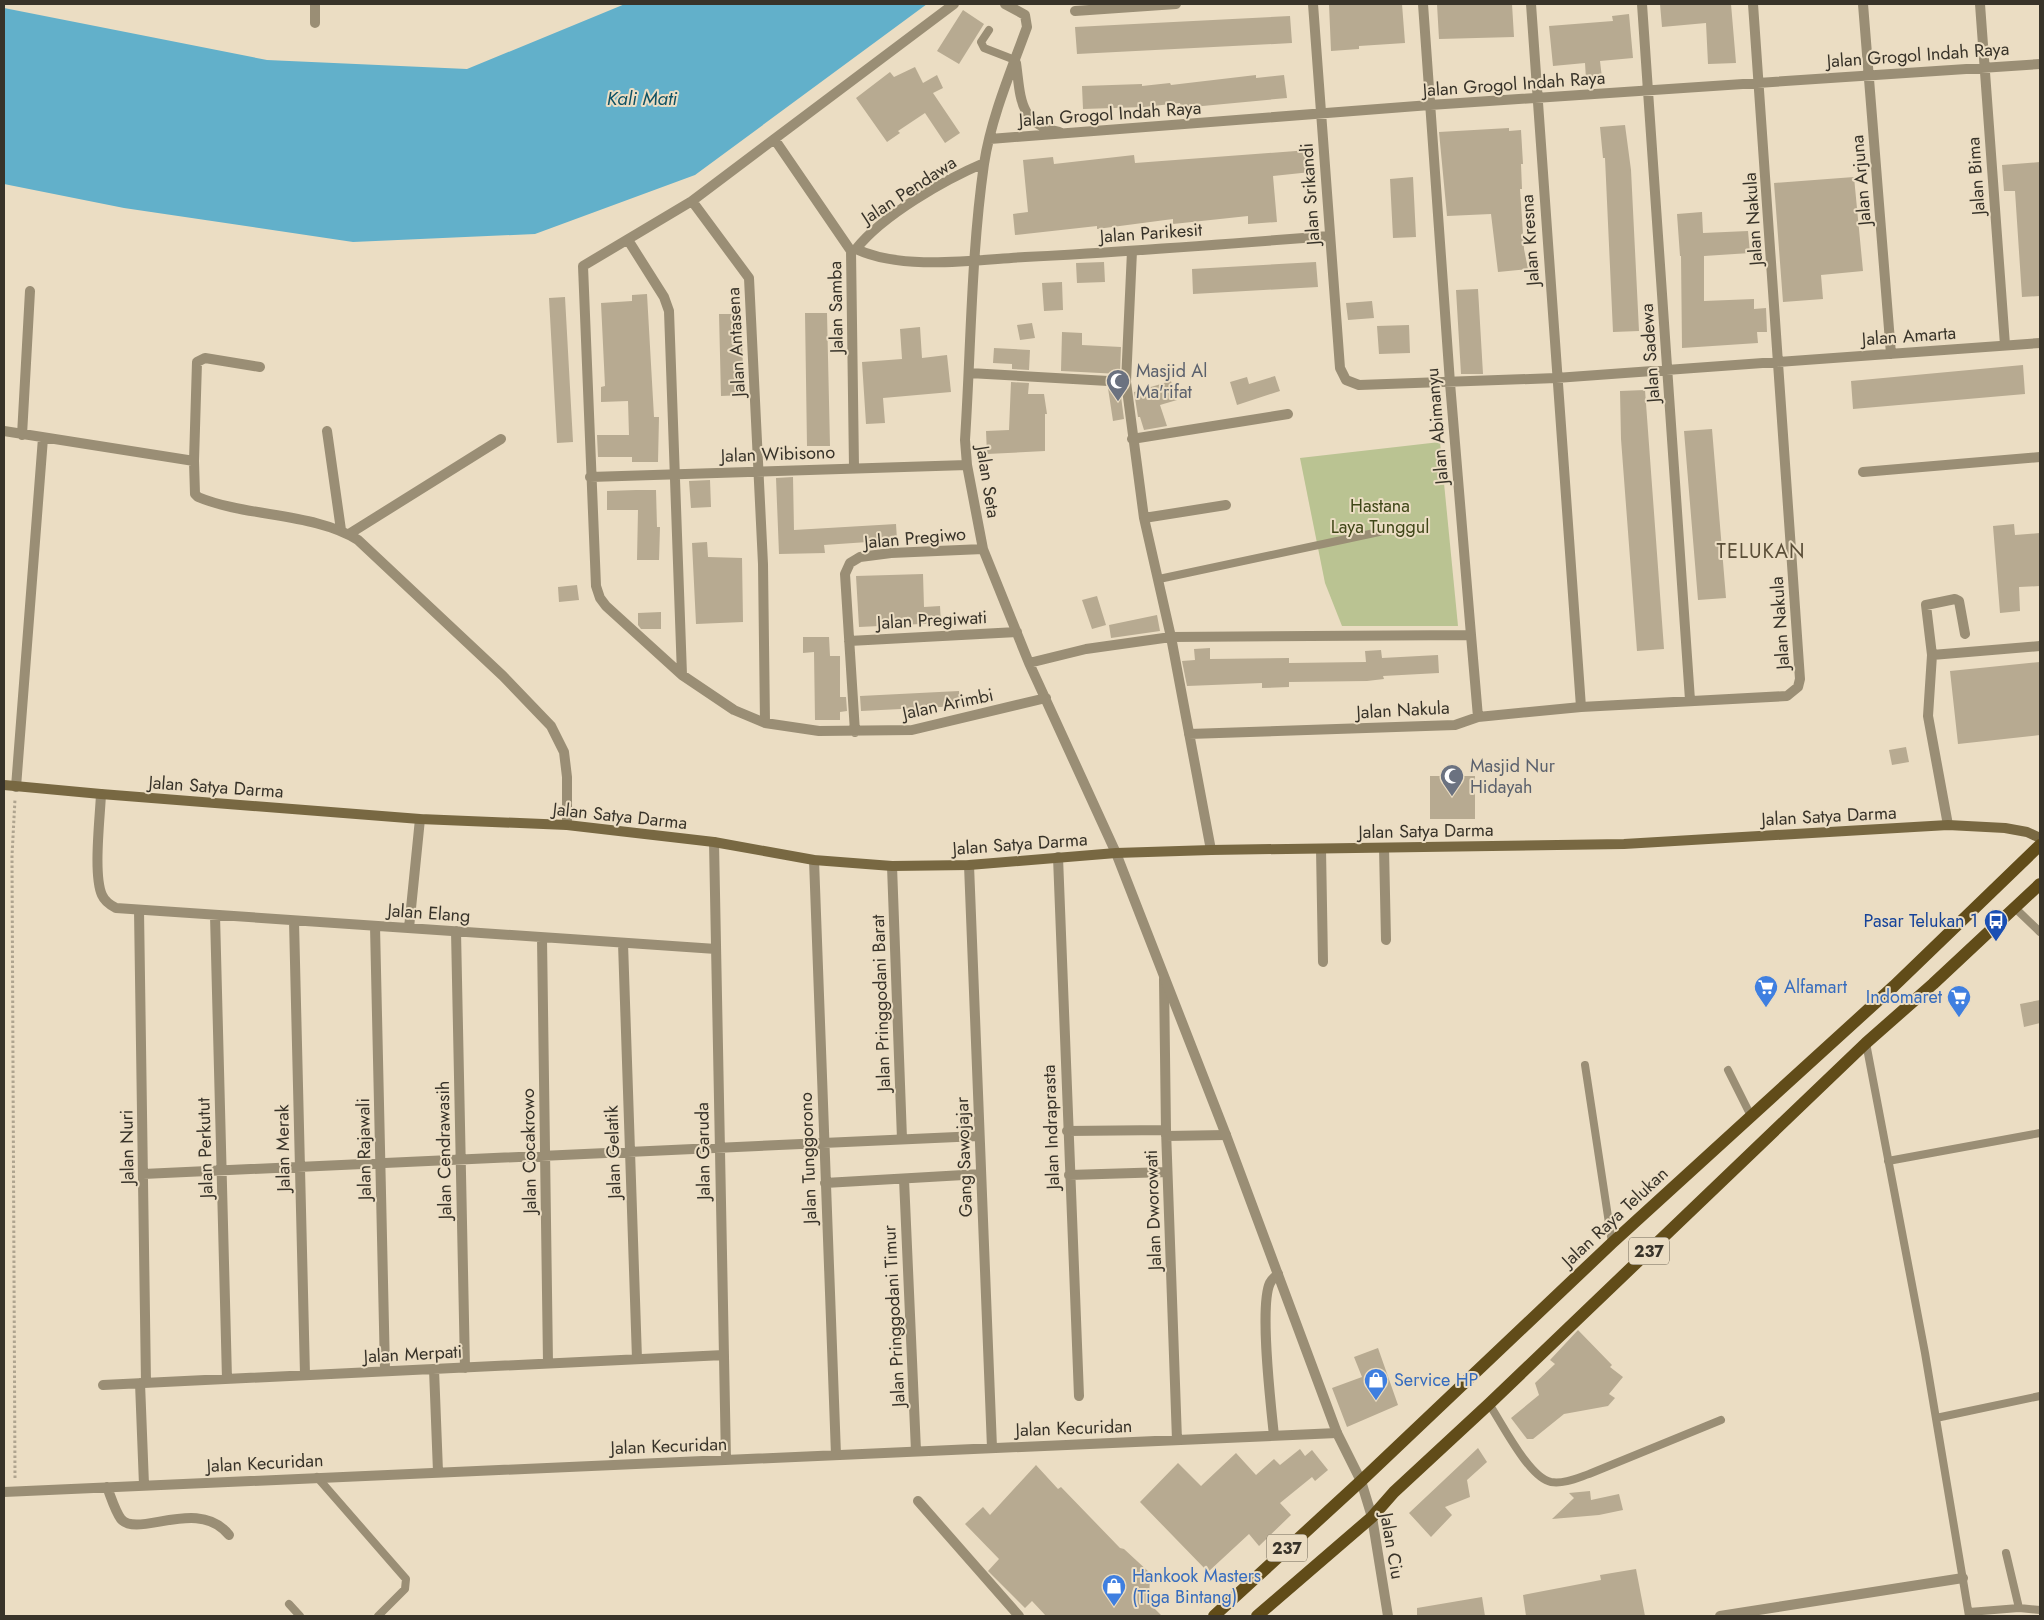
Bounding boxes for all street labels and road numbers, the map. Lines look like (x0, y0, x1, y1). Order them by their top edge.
street label: Jalan Grogol Indah Raya (1824, 36, 2010, 74)
street label: Jalan Grogol Indah Raya (1420, 65, 1606, 103)
street label: Jalan Grogol Indah Raya (1016, 95, 1202, 133)
street label: Jalan Arjuna (1844, 134, 1878, 228)
street label: Jalan Bima (1960, 136, 1992, 218)
street label: Jalan Srikandi (1293, 142, 1327, 248)
street label: Jalan Pendawa (855, 150, 962, 232)
street label: Jalan Nakula (1737, 172, 1769, 268)
street label: Jalan Kresna (1514, 194, 1546, 288)
street label: Jalan Parikesit (1097, 216, 1204, 250)
street label: Jalan Samba (822, 261, 850, 355)
street label: Jalan Antasena (720, 287, 752, 399)
street label: Jalan Sadewa (1634, 303, 1667, 405)
street label: Jalan Amarta (1859, 320, 1957, 352)
street label: Jalan Abimanyu (1419, 367, 1455, 487)
street label: Jalan Wibisono (718, 439, 836, 469)
street label: Jalan Seta (969, 442, 1007, 520)
street label: Jalan Pregiwo (861, 521, 967, 556)
street label: Jalan Nakula (1764, 576, 1796, 672)
street label: Jalan Pregiwati (874, 604, 988, 636)
street label: Jalan Arimbi (898, 682, 996, 727)
street label: Jalan Nakula (1354, 695, 1450, 726)
street label: Jalan Satya Darma (146, 769, 284, 805)
street label: Jalan Satya Darma (549, 796, 689, 836)
street label: Jalan Satya Darma (1759, 799, 1897, 833)
street label: Jalan Satya Darma (1356, 817, 1494, 845)
street label: Jalan Satya Darma (950, 826, 1088, 862)
street label: Jalan Elang (385, 897, 471, 929)
street label: Jalan Pringgodani Barat (865, 913, 897, 1094)
street label: Jalan Indraprasta (1036, 1064, 1066, 1192)
street label: Jalan Cendrawasih (430, 1080, 458, 1222)
street label: Jalan Cocakrowo (515, 1088, 543, 1216)
street label: Jalan Tunggorono (793, 1092, 823, 1226)
street label: Gang Sawojajar (949, 1096, 979, 1218)
street label: Jalan Perkutut (190, 1097, 220, 1201)
street label: Jalan Rajawali (350, 1098, 378, 1202)
street label: Jalan Garuda (689, 1102, 717, 1202)
street label: Jalan Merak (269, 1104, 297, 1194)
street label: Jalan Gelatik (598, 1105, 628, 1201)
street label: Jalan Nuri (113, 1109, 141, 1187)
street label: Jalan Dworowati (1138, 1149, 1168, 1273)
street label: Jalan Raya Telukan (1555, 1161, 1674, 1274)
street label: Jalan Pringgodani Timur (876, 1224, 912, 1410)
road number: 237 (1629, 1238, 1669, 1264)
street label: Jalan Merpati (361, 1338, 463, 1370)
street label: Jalan Kecuridan (1013, 1413, 1133, 1443)
street label: Jalan Kecuridan (608, 1431, 728, 1461)
street label: Jalan Kecuridan (204, 1447, 324, 1479)
street label: Jalan Ciu (1373, 1509, 1411, 1581)
road number: 237 (1267, 1535, 1307, 1562)

